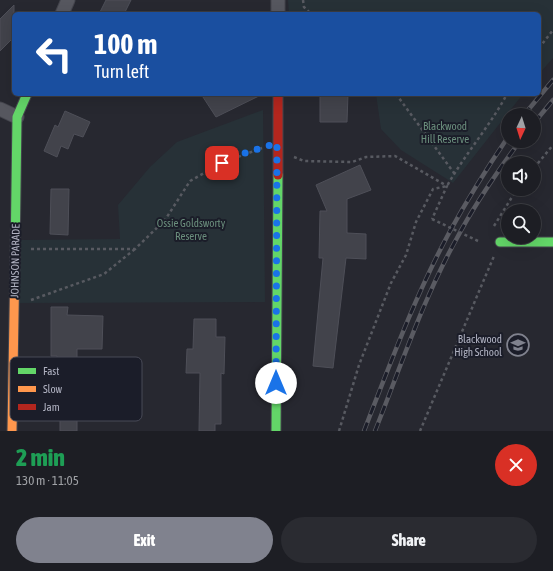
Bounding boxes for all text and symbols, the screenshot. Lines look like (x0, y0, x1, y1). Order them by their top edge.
icon: left (28, 28, 80, 80)
text: 100 m (94, 28, 157, 60)
text: Turn left (94, 61, 149, 82)
north arrow (501, 108, 541, 148)
map controls (501, 108, 541, 244)
park label: Blackwood Hill Reserve (421, 120, 469, 145)
pin (205, 146, 239, 180)
icon: arrive (211, 152, 233, 174)
button: sound (501, 156, 541, 196)
button: search (501, 204, 541, 244)
park label: Ossie Goldsworty Reserve (157, 217, 226, 242)
street label: JOHNSON PARADE (8, 224, 22, 298)
school or university icon: Blackwood High School (505, 332, 531, 358)
place label: Blackwood High School (454, 333, 502, 358)
legend (10, 357, 142, 421)
position arrow (255, 362, 297, 404)
text: Fast (43, 365, 59, 377)
text: Slow (43, 383, 62, 395)
text: Jam (43, 401, 60, 413)
text: 2 min (16, 444, 65, 471)
button: close (495, 444, 537, 486)
text: 130 m · 11:05 (16, 473, 79, 488)
button: Exit (16, 517, 273, 563)
button: Share (281, 517, 537, 563)

